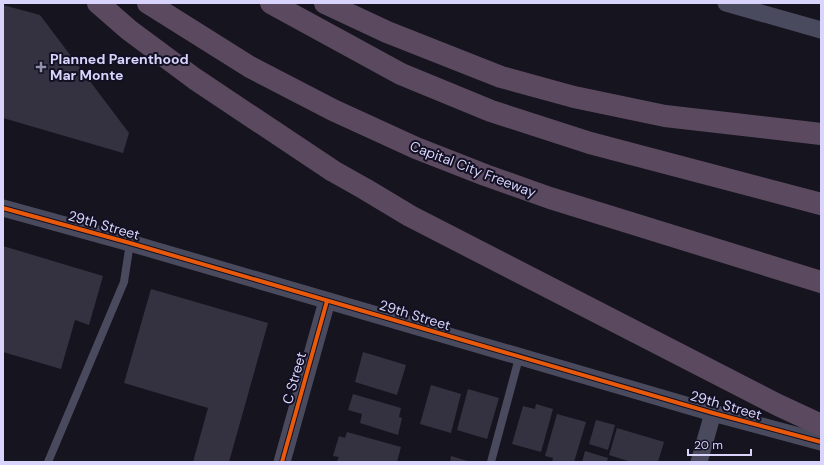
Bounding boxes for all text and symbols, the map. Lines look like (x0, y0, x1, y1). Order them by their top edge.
place label: Planned Parenthood Mar Monte (50, 50, 189, 84)
marker: Planned Parenthood Mar Monte (35, 61, 47, 73)
street label: Capital City Freeway (407, 137, 539, 201)
street label: 29th Street (66, 206, 142, 244)
street label: 29th Street (377, 296, 453, 334)
street label: C Street (278, 350, 310, 406)
street label: 29th Street (688, 386, 764, 424)
scale bar (688, 431, 751, 457)
text: 20 m (694, 437, 723, 453)

